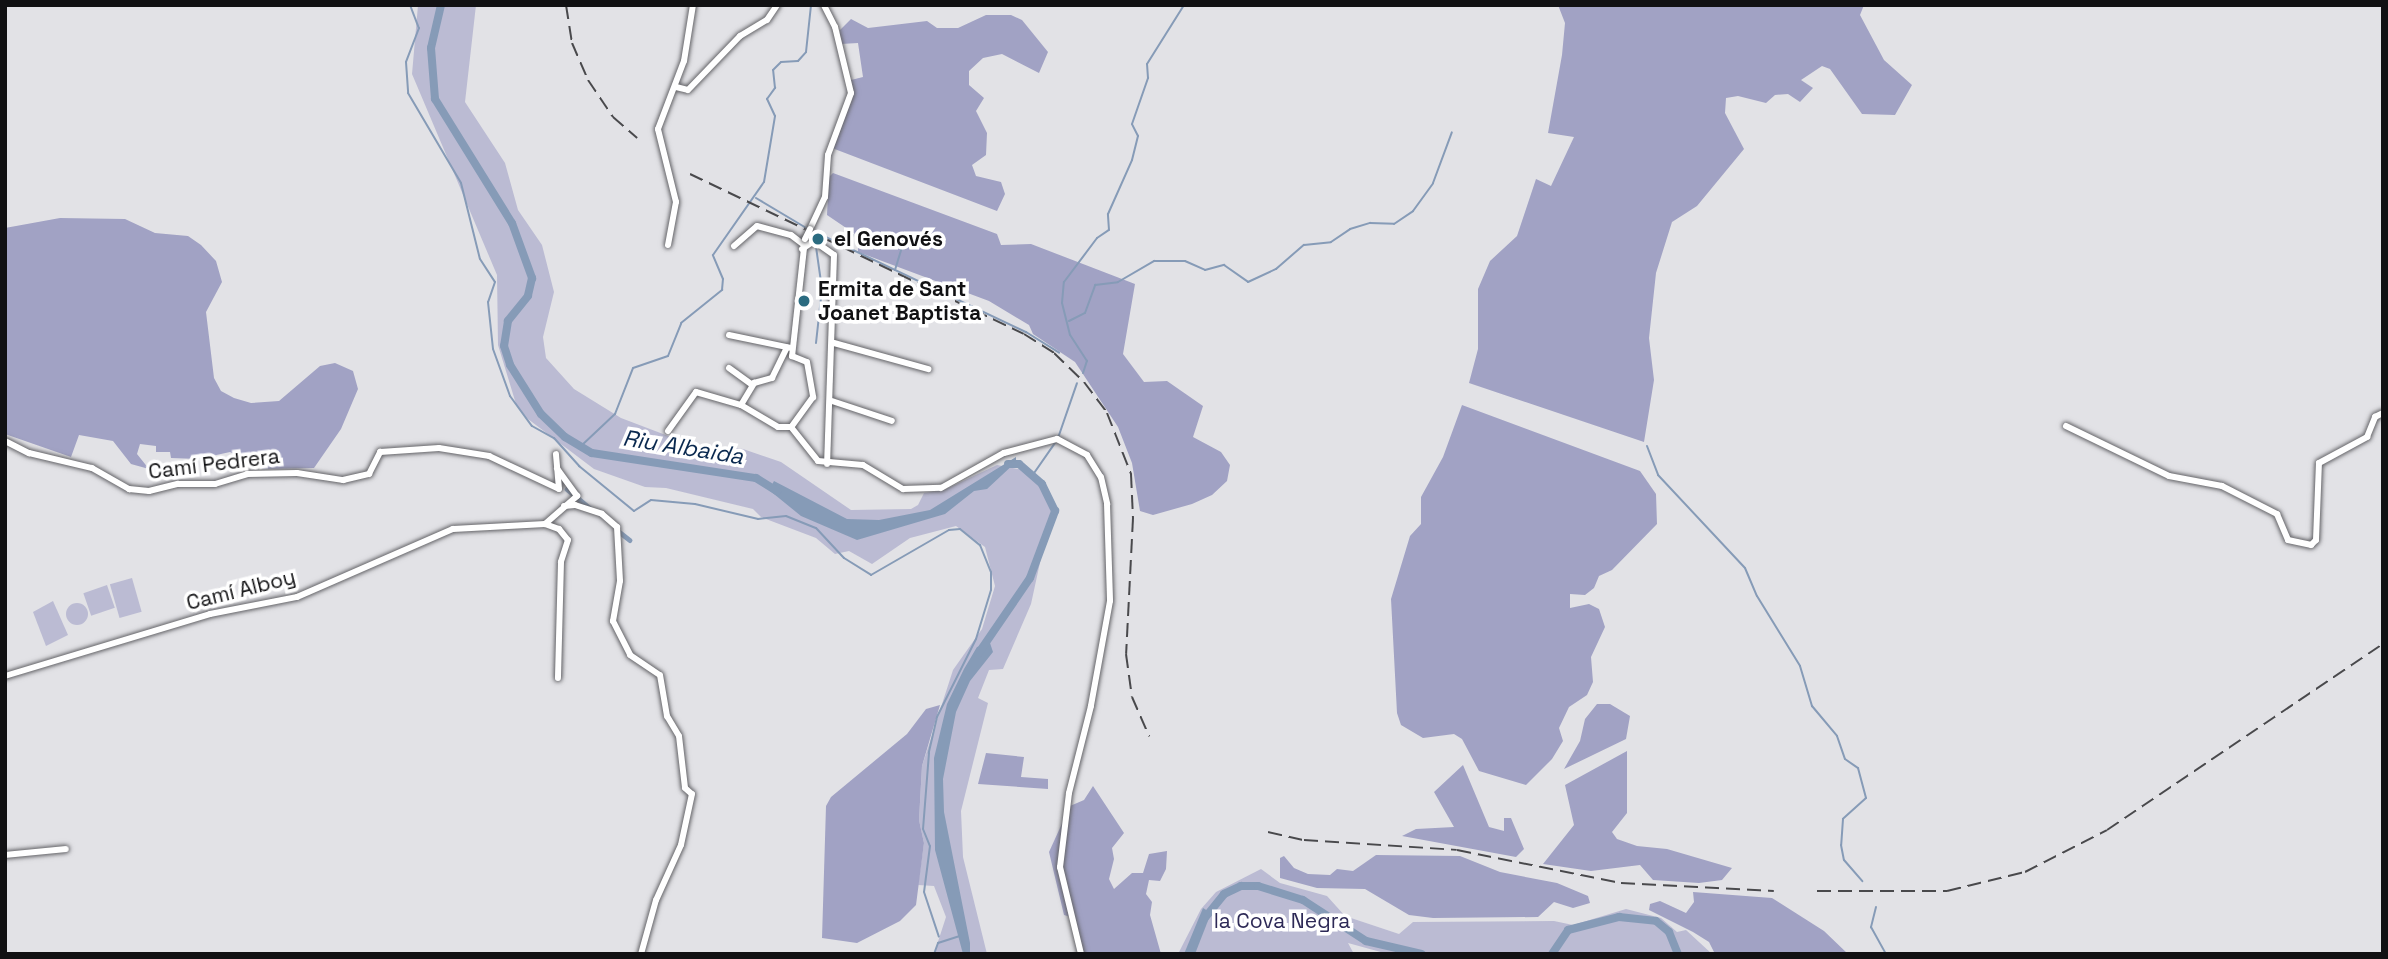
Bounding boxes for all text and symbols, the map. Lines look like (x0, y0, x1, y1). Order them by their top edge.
place label: el Genovés (834, 226, 943, 252)
marker: el Genovés (808, 229, 828, 249)
place label: Ermita de Sant Joanet Baptista (818, 276, 981, 326)
marker: Ermita de Sant Joanet Baptista (796, 293, 812, 309)
water label: Riu Albaida (621, 424, 745, 470)
street label: Camí Pedrera (147, 443, 281, 485)
street label: Camí Alboy (184, 564, 298, 616)
park label: la Cova Negra (1214, 908, 1350, 934)

